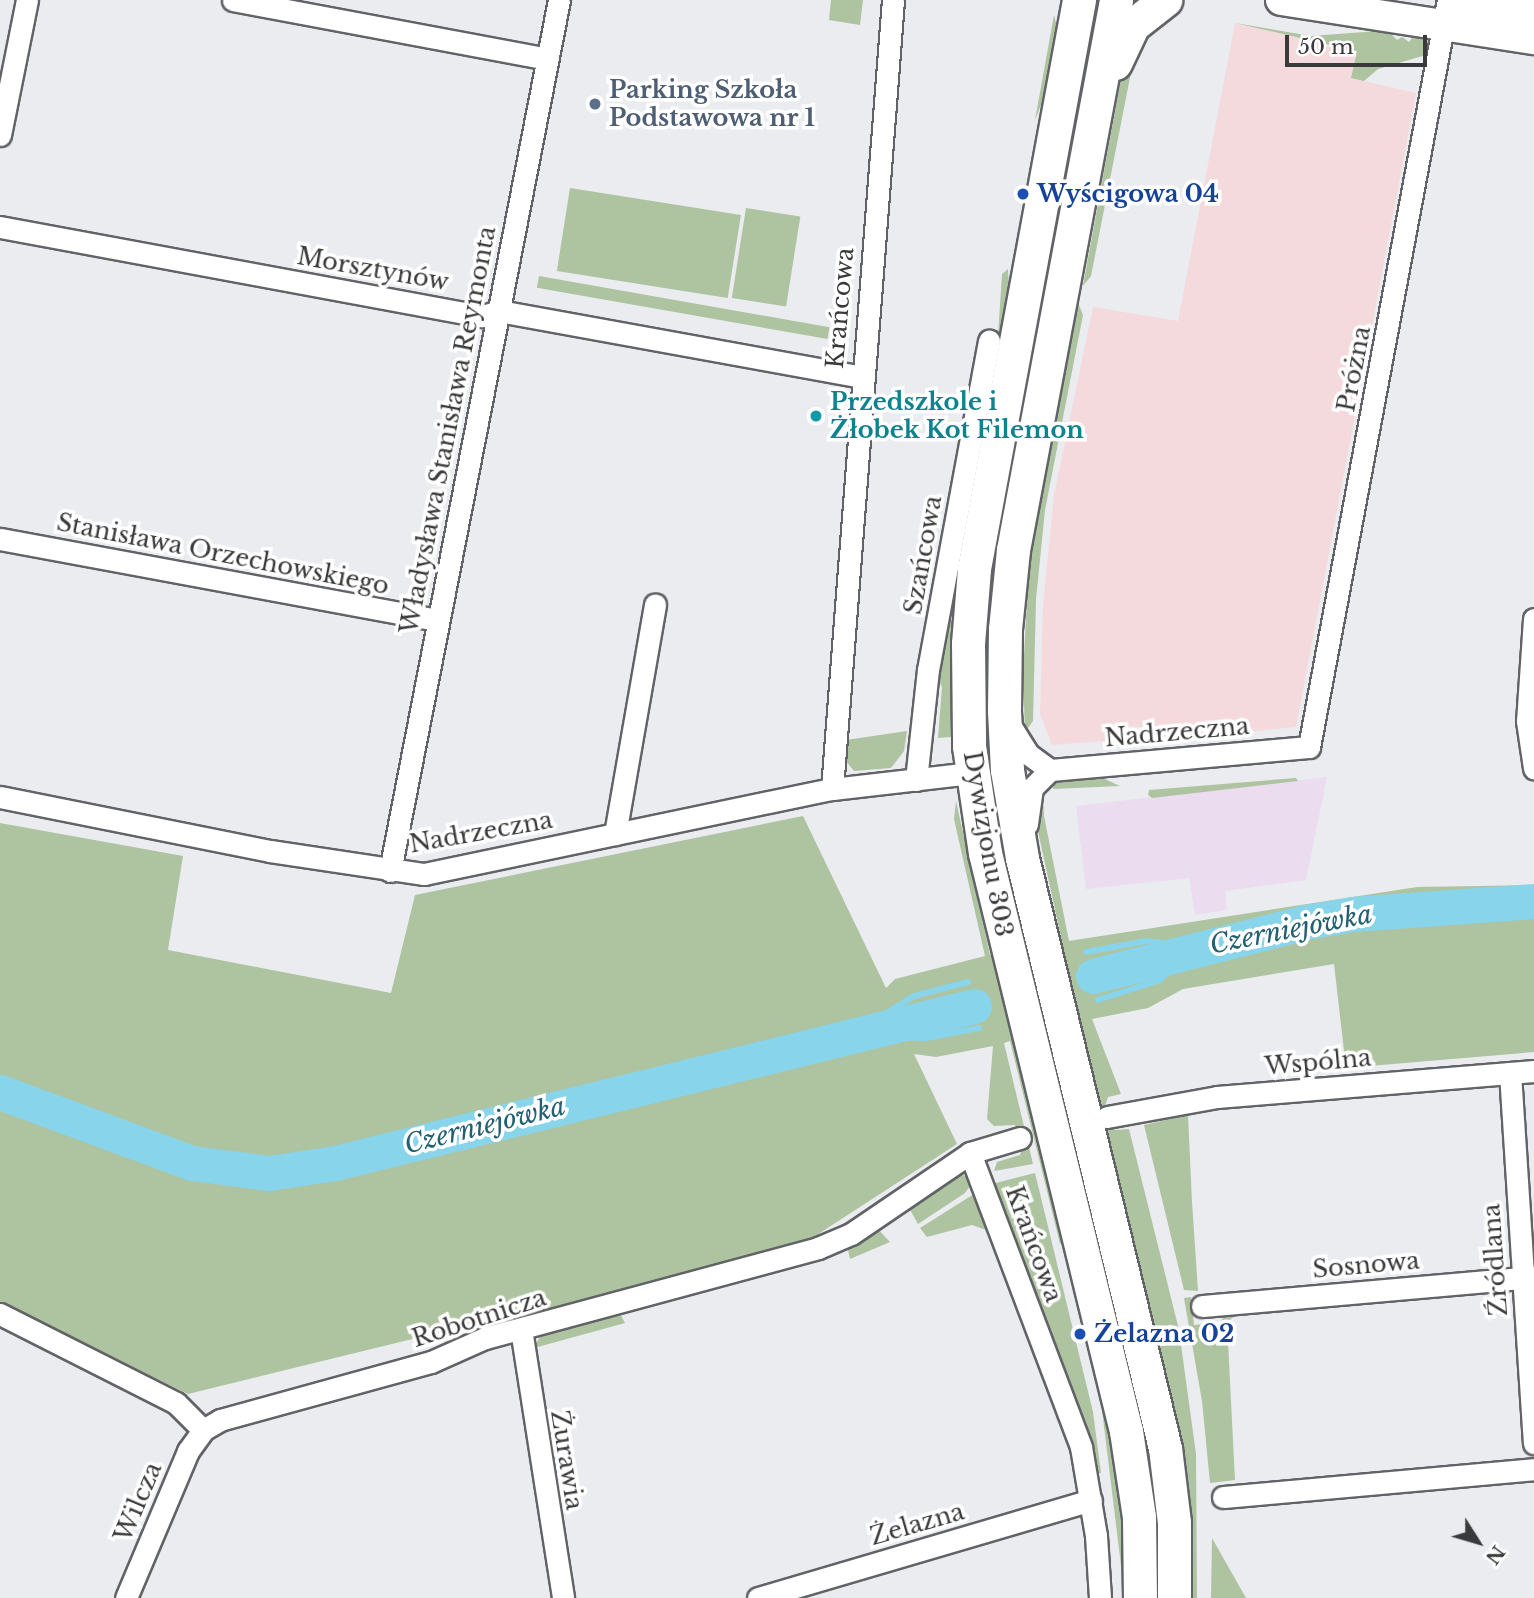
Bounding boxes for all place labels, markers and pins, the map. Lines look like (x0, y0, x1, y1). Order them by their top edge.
place label: Parking Szkoła Podstawowa nr 1 (609, 76, 815, 132)
marker: Parking Szkoła Podstawowa nr 1 (587, 96, 603, 112)
place label: Wyścigowa 04 (1037, 180, 1219, 208)
marker: Wyścigowa 04 (1015, 186, 1031, 202)
place label: Przedszkole i Żłobek Kot Filemon (830, 388, 1084, 444)
marker: Przedszkole i Żłobek Kot Filemon (808, 408, 824, 424)
place label: Żelazna 02 (1094, 1320, 1234, 1348)
marker: Żelazna 02 (1072, 1326, 1088, 1342)

